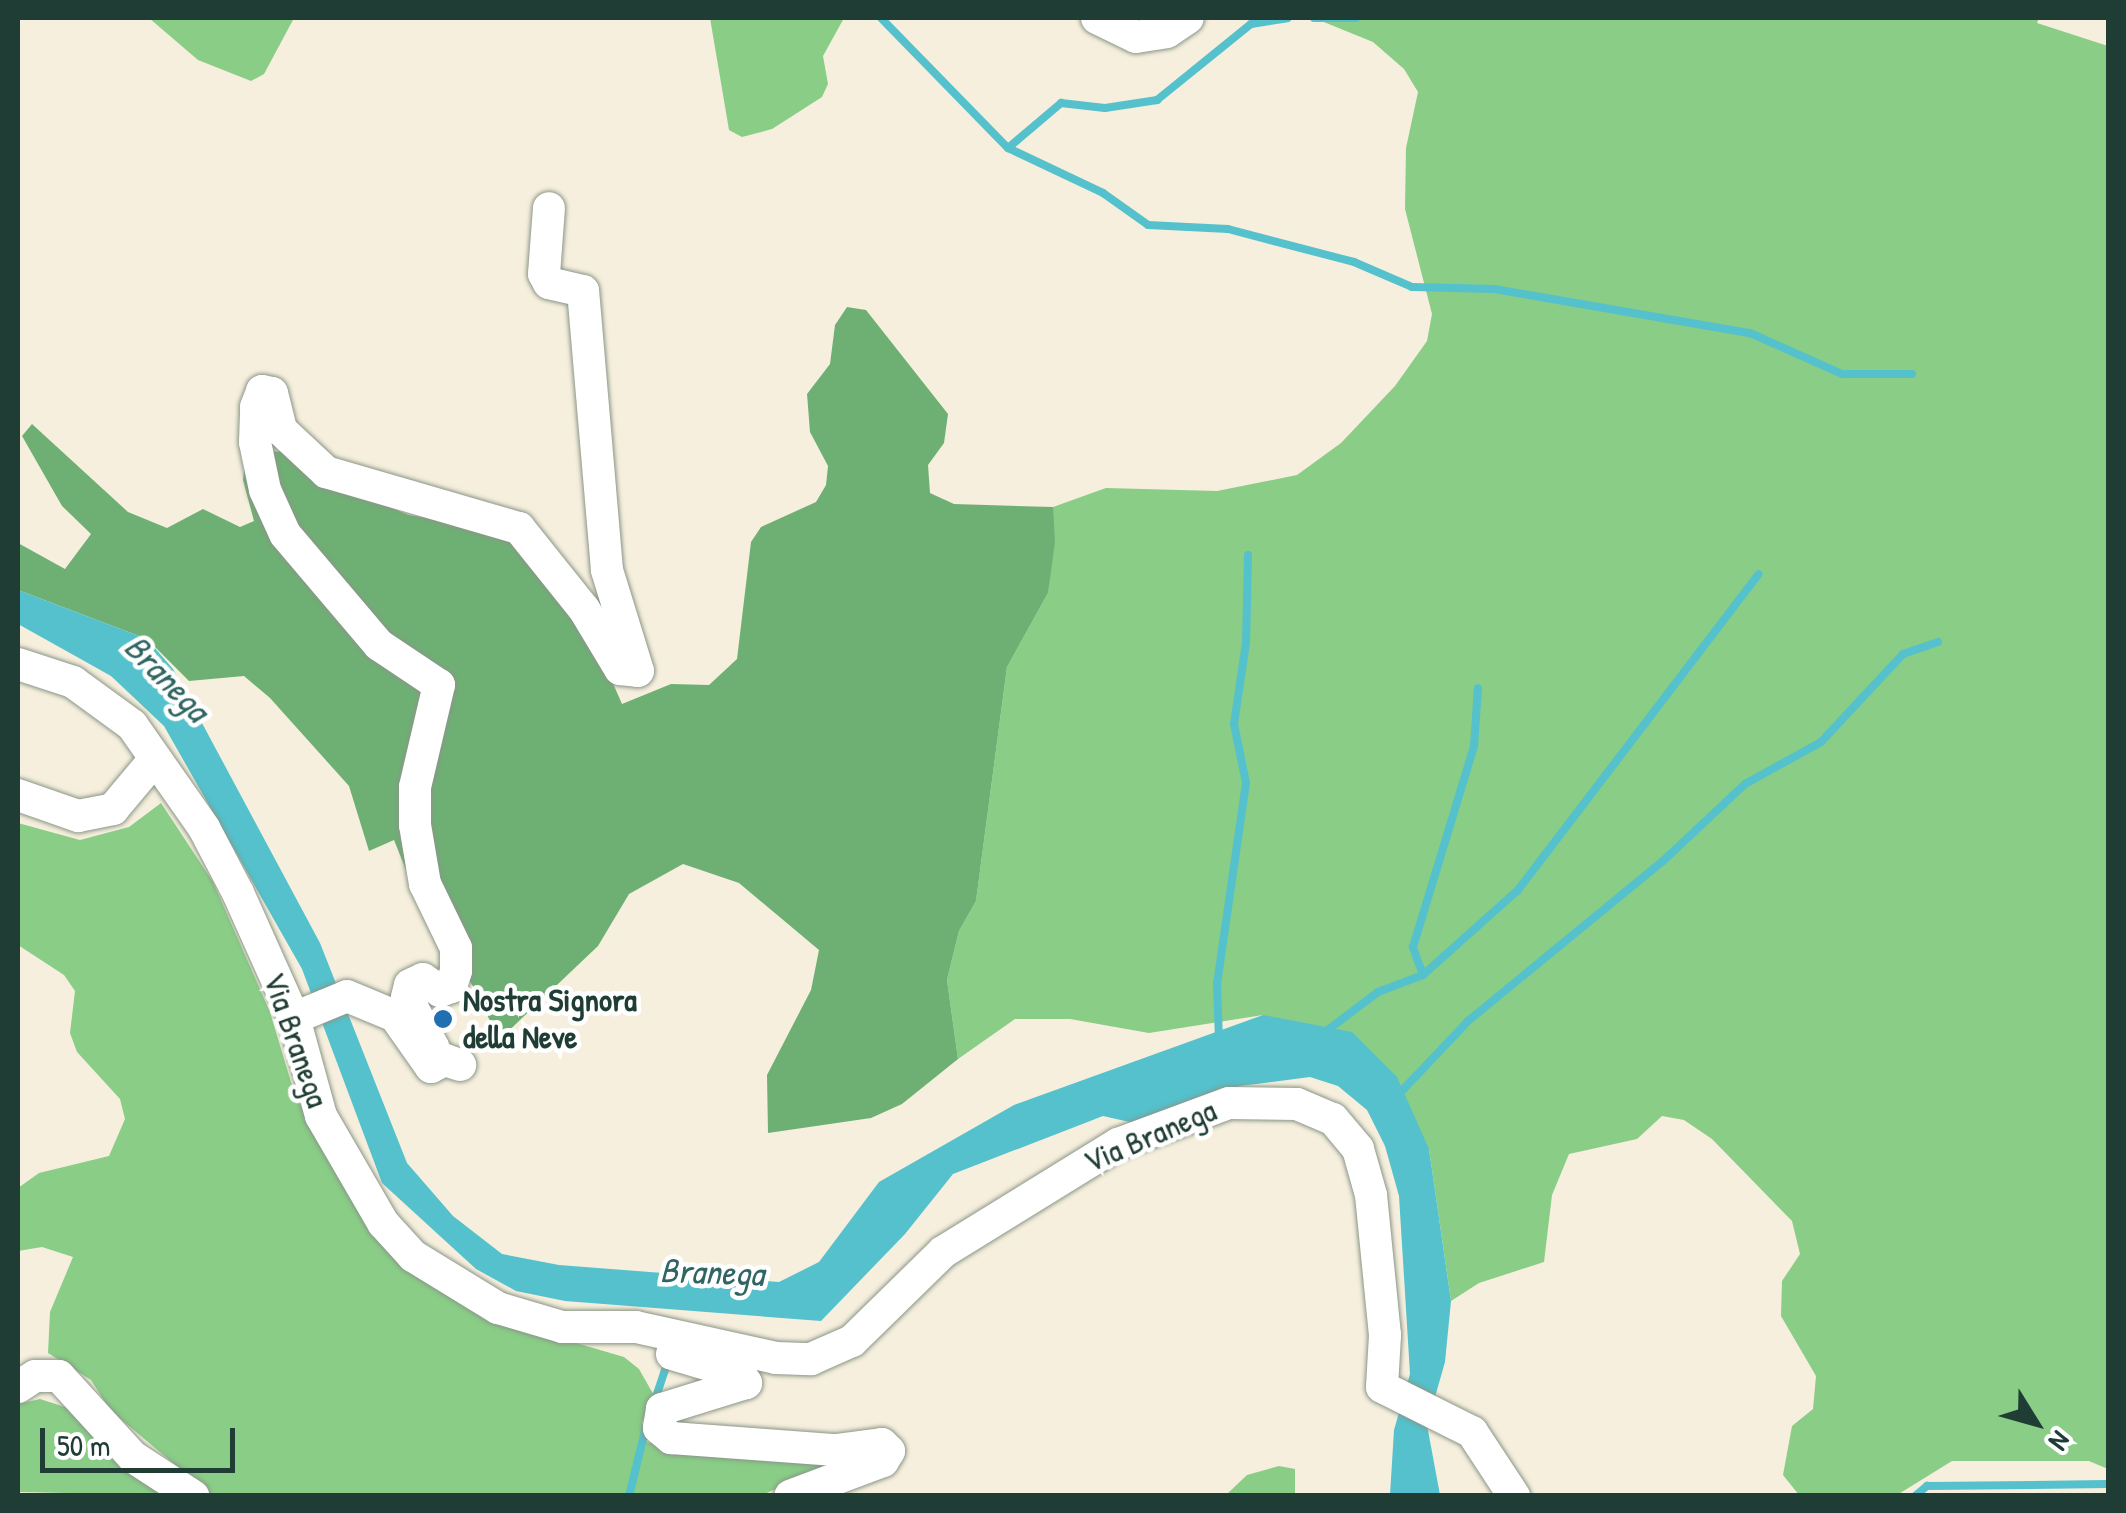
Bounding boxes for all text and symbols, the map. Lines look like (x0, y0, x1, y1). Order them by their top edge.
water label: Branega (116, 626, 218, 730)
street label: Via Branega (255, 968, 337, 1112)
place label: Nostra Signora della Neve (463, 982, 637, 1057)
marker: Nostra Signora della Neve (432, 1008, 454, 1030)
street label: Via Branega (1078, 1091, 1222, 1181)
water label: Branega (659, 1249, 765, 1295)
north arrow (1986, 1373, 2086, 1473)
scale bar (45, 1408, 240, 1470)
text: N (2040, 1424, 2080, 1458)
text: 50 m (57, 1425, 110, 1465)

